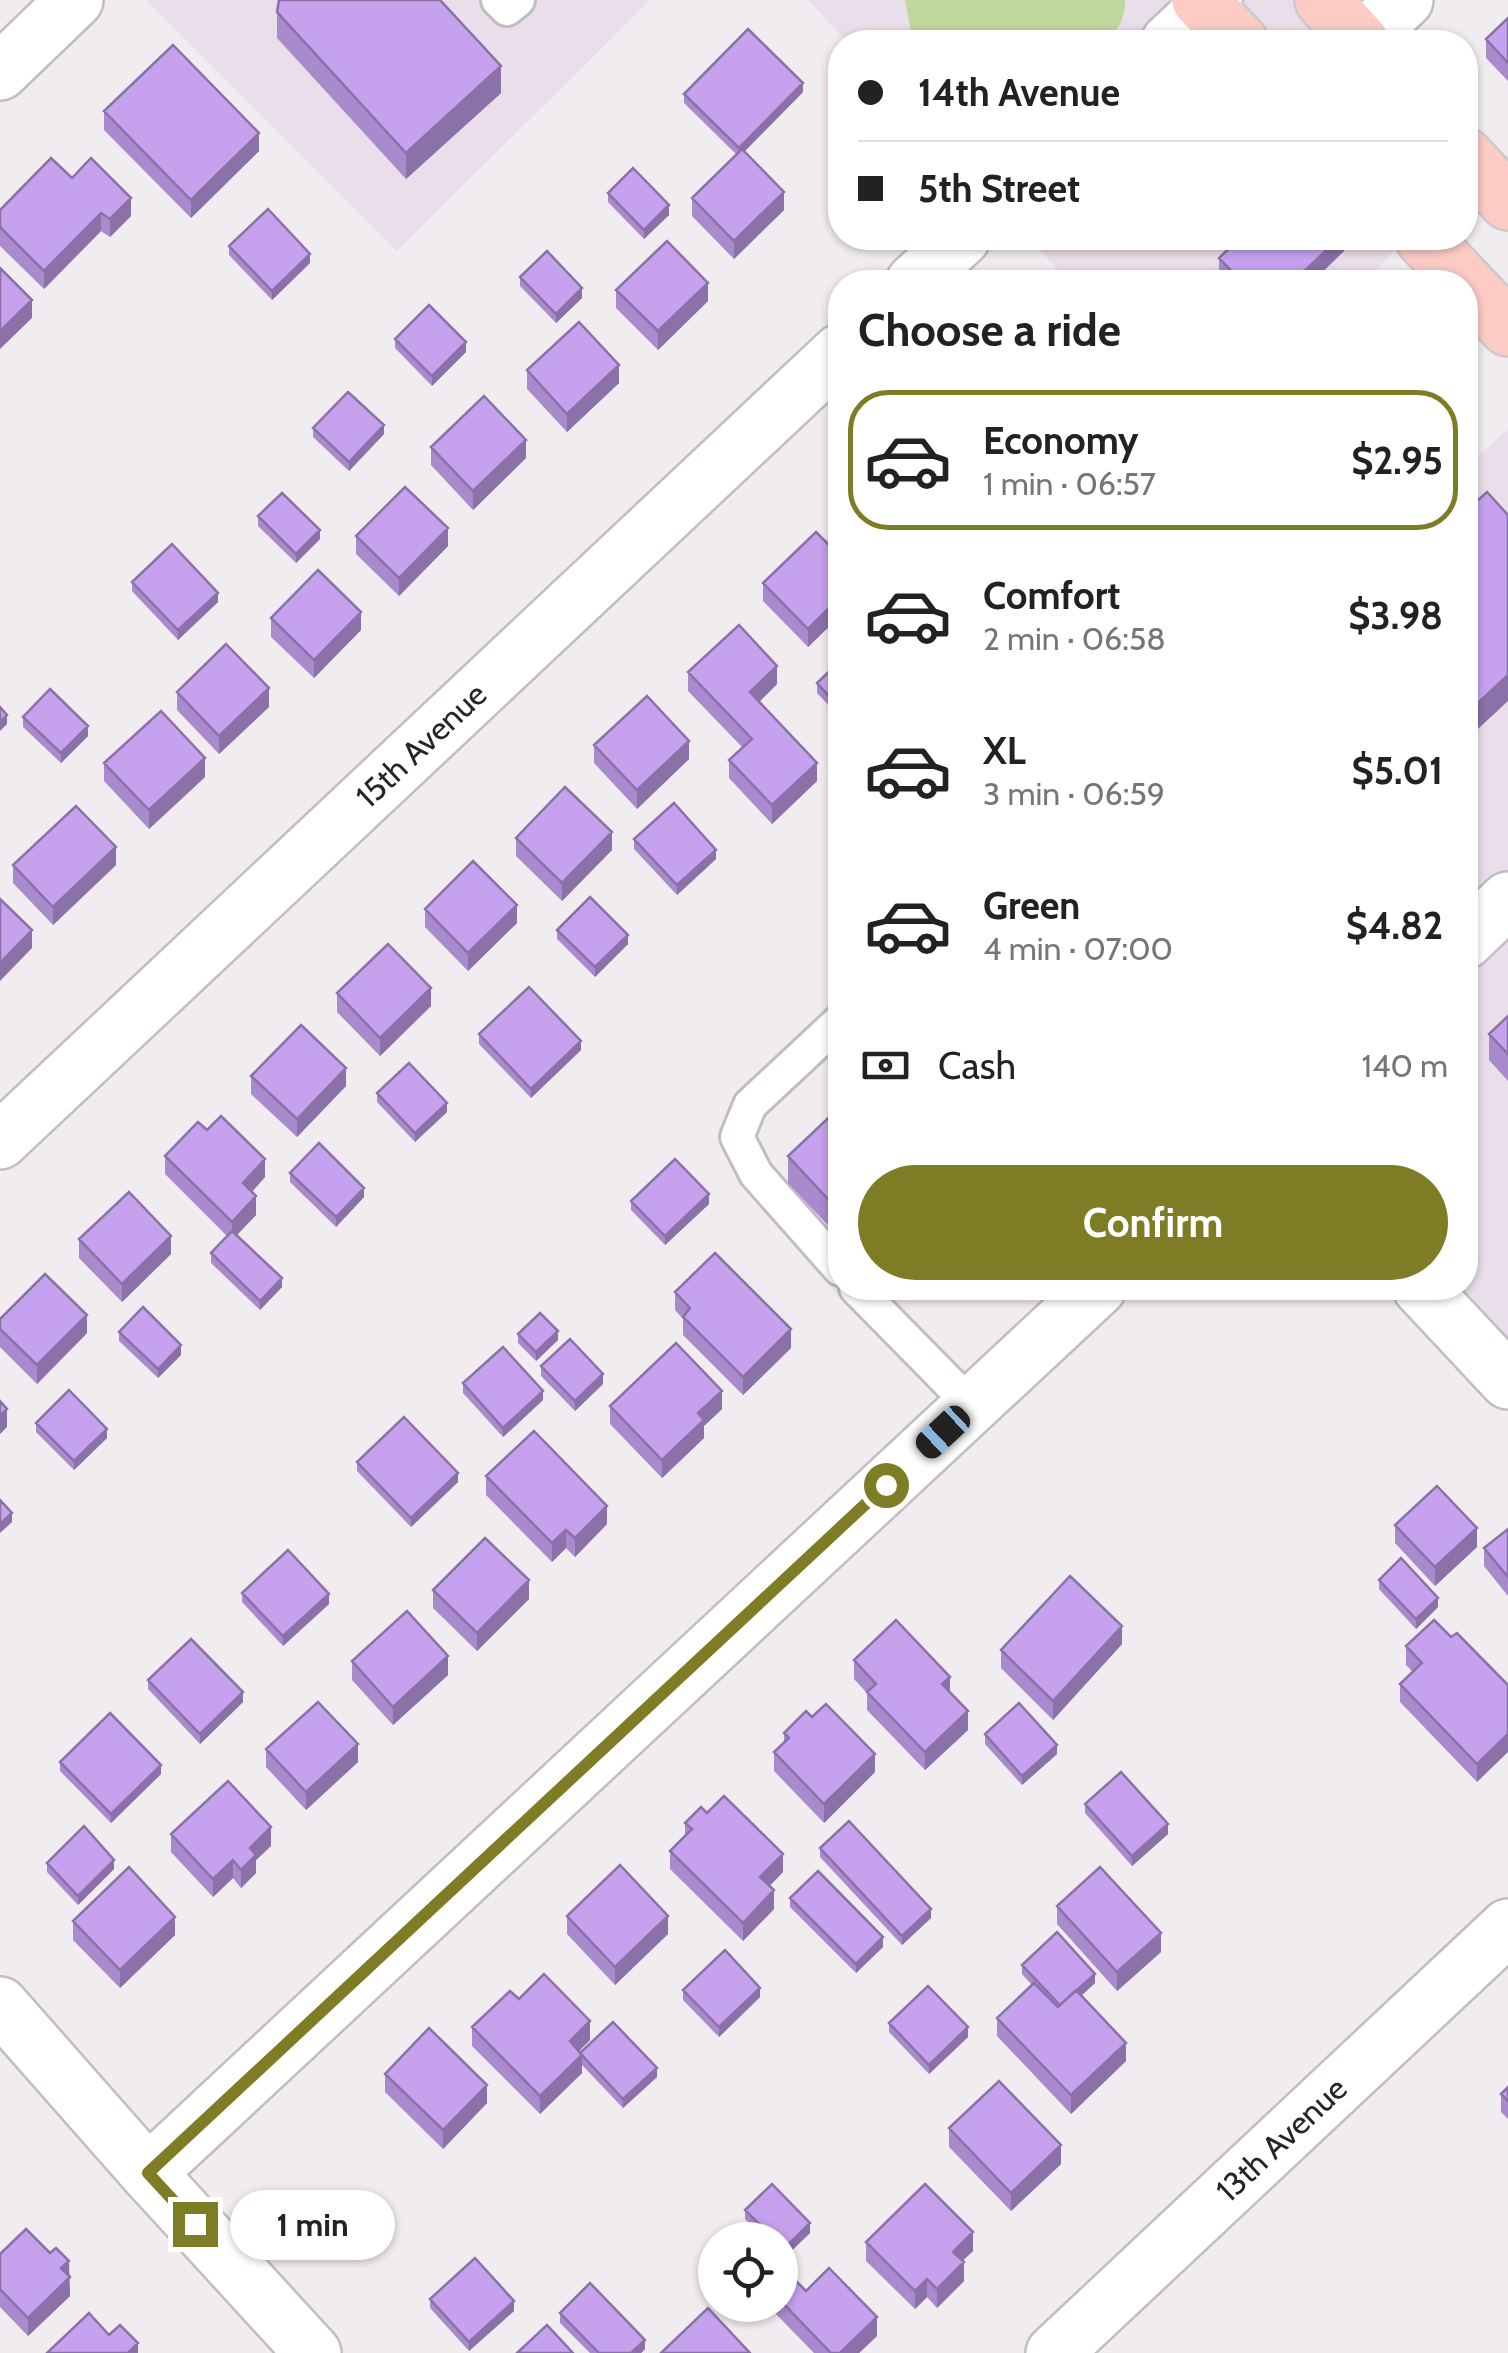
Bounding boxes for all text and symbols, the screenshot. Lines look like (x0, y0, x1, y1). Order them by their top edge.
text: 14th Avenue (918, 69, 1120, 116)
text: 5th Street (918, 165, 1080, 212)
text: Choose a ride (858, 303, 1121, 357)
icon: car (863, 415, 953, 505)
text: Economy (983, 417, 1138, 464)
text: $2.95 (1351, 437, 1443, 484)
text: 1 min · 06:57 (983, 464, 1156, 503)
icon: car (863, 570, 953, 660)
text: Comfort (983, 572, 1120, 619)
text: $3.98 (1348, 592, 1443, 639)
text: 2 min · 06:58 (983, 619, 1166, 658)
street label: 15th Avenue (348, 674, 494, 815)
icon: car (863, 725, 953, 815)
text: XL (983, 727, 1026, 774)
text: $5.01 (1352, 747, 1443, 794)
text: 3 min · 06:59 (983, 774, 1165, 813)
icon: car (863, 880, 953, 970)
text: Green (983, 882, 1080, 929)
text: $4.82 (1346, 902, 1443, 949)
text: 4 min · 07:00 (983, 929, 1173, 968)
icon: cash (858, 1038, 913, 1093)
text: Cash (938, 1042, 1016, 1089)
text: 140 m (1361, 1046, 1448, 1085)
button: Confirm (858, 1165, 1448, 1280)
car (911, 1401, 975, 1463)
route start (864, 1463, 909, 1508)
street label: 13th Avenue (1208, 2069, 1355, 2210)
callout: 1 min (230, 2189, 395, 2259)
route end (173, 2202, 218, 2247)
text: 1 min (276, 2205, 349, 2244)
map controls (698, 2222, 798, 2322)
button: locate (698, 2222, 798, 2322)

